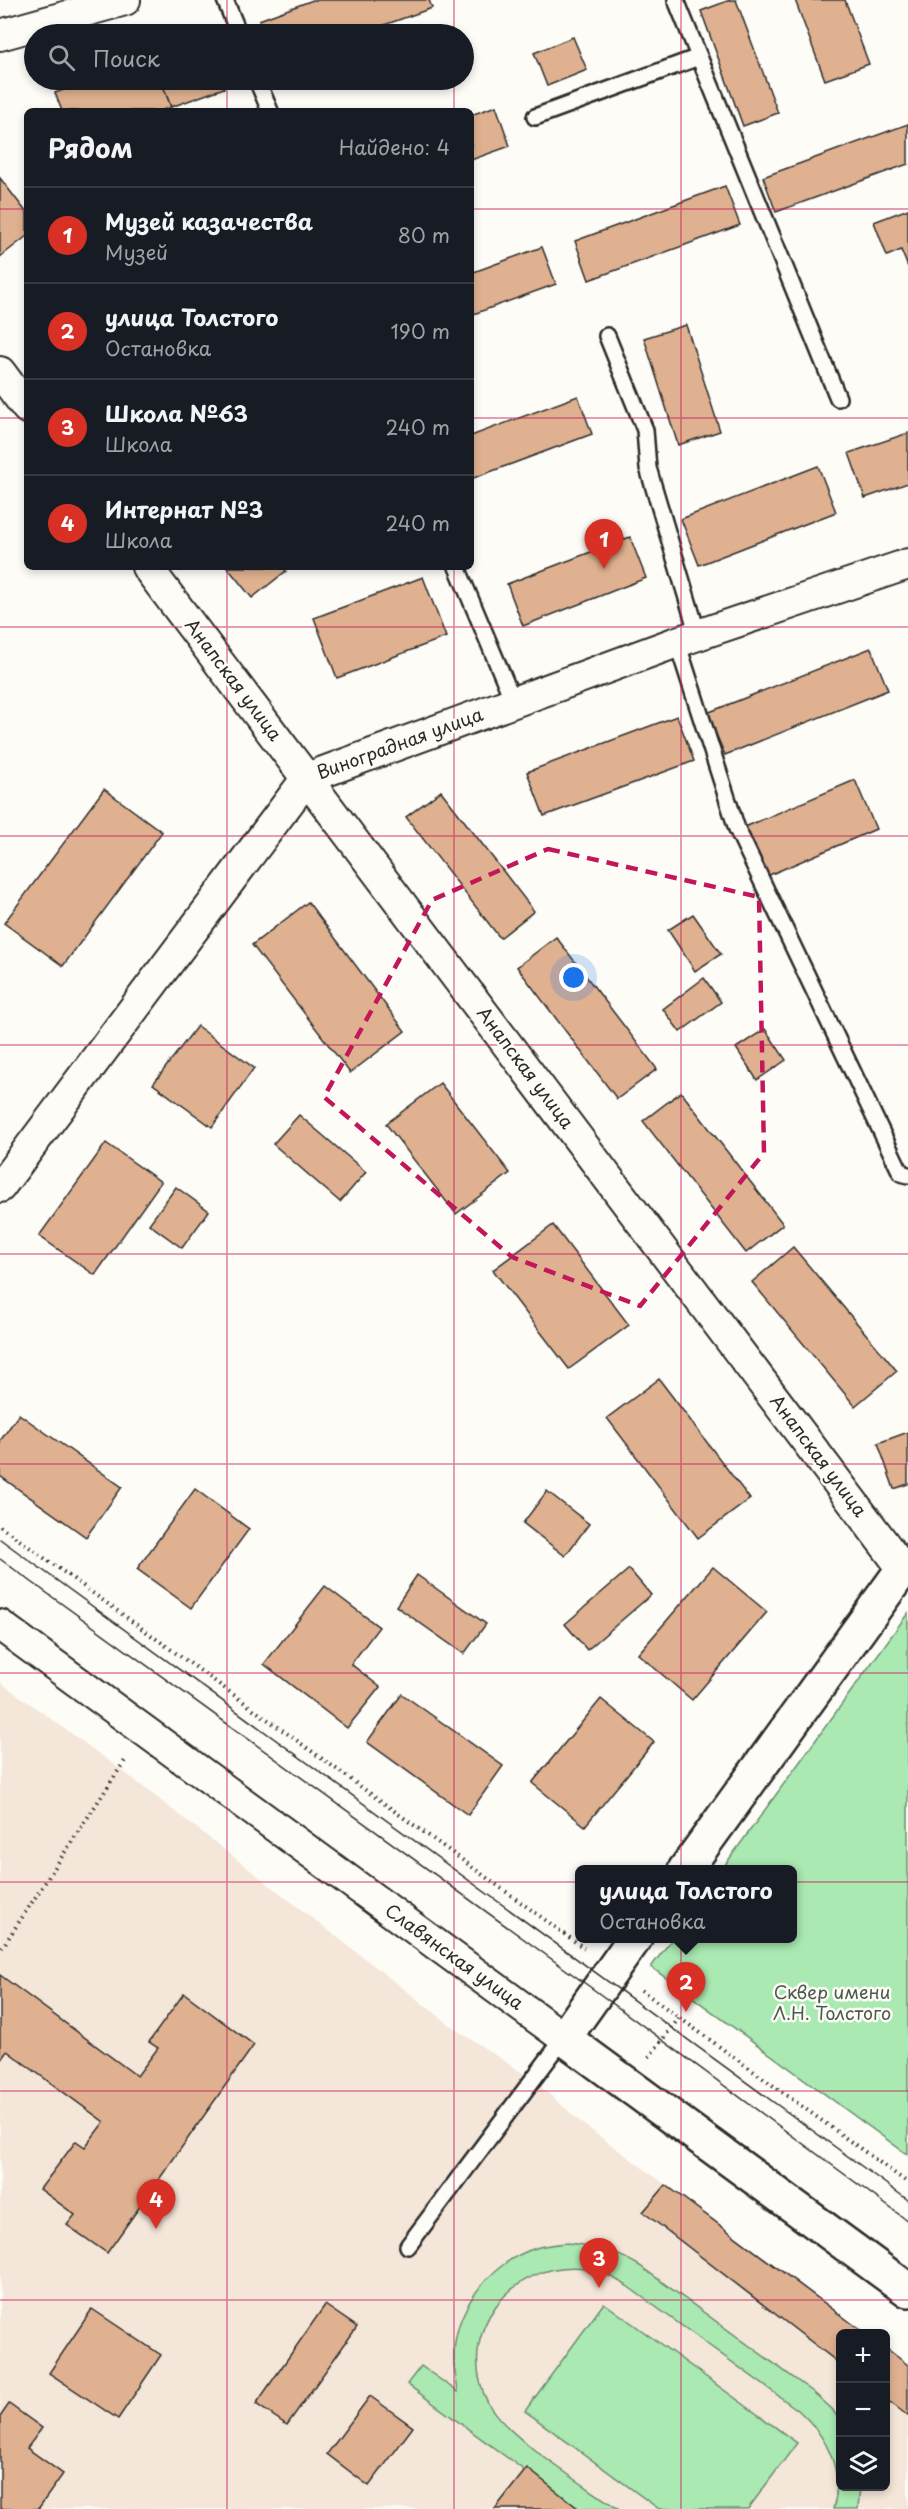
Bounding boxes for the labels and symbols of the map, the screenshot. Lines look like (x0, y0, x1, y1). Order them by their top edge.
pin: 1 (584, 520, 624, 569)
street label: Анапская улица (179, 612, 290, 746)
street label: Виноградная улица (312, 700, 487, 785)
your location (559, 963, 588, 992)
street label: Анапская улица (471, 1000, 582, 1134)
street label: Анапская улица (764, 1388, 875, 1522)
street label: Славянская улица (380, 1896, 530, 2016)
pin: 2 (666, 1962, 706, 2012)
park label: Сквер имени Л.Н. Толстого (773, 1978, 891, 2026)
pin: 4 (136, 2180, 176, 2229)
pin: 3 (580, 2238, 618, 2288)

